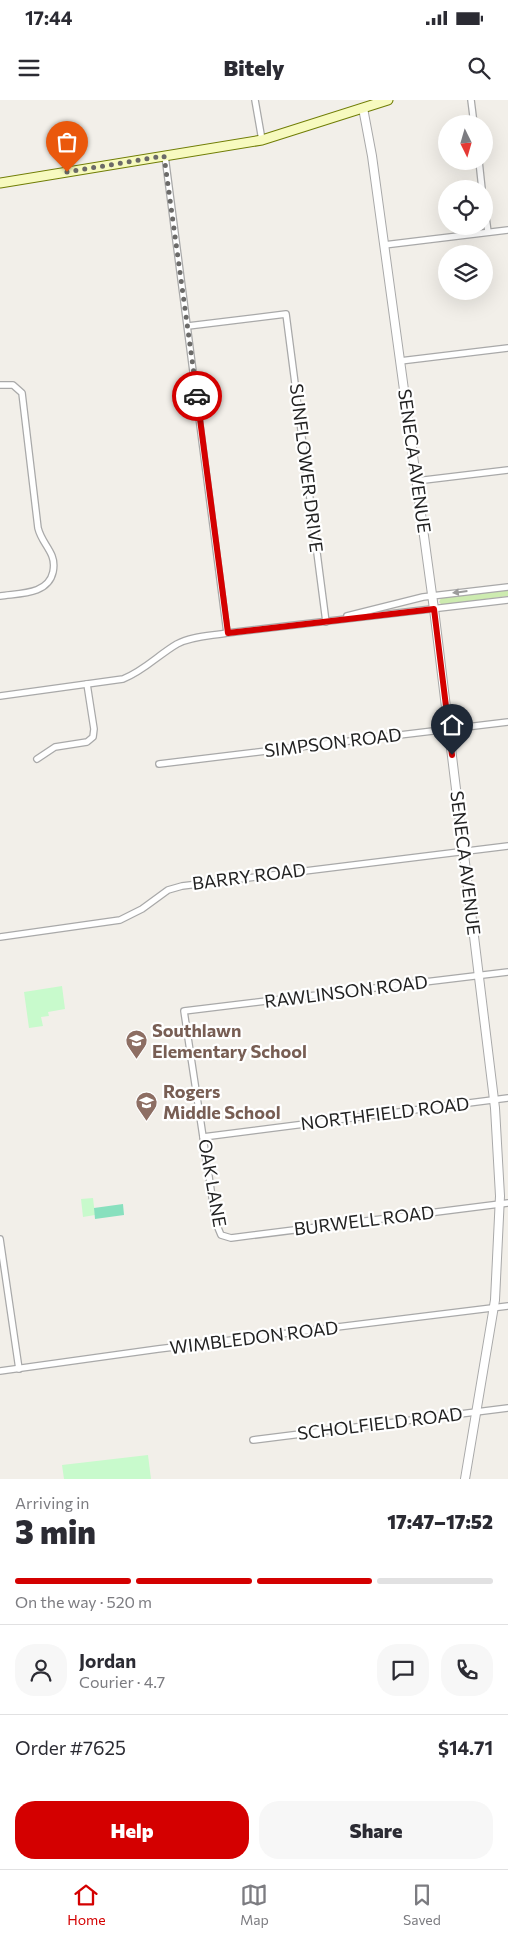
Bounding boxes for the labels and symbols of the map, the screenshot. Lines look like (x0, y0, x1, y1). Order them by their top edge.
north arrow (438, 115, 492, 170)
pin (46, 121, 88, 172)
courier (172, 371, 222, 421)
street label: SUNFLOWER DRIVE (286, 382, 328, 554)
street label: SENECA AVENUE (394, 387, 436, 534)
one-way arrow (451, 589, 467, 597)
pin (431, 704, 473, 755)
street label: SIMPSON ROAD (263, 723, 403, 761)
street label: SENECA AVENUE (446, 789, 486, 936)
street label: BARRY ROAD (191, 858, 307, 894)
street label: RAWLINSON ROAD (263, 970, 429, 1012)
place label: Southlawn Elementary School (152, 1019, 307, 1062)
school or university icon: Southlawn Elementary School (124, 1029, 148, 1060)
place label: Rogers Middle School (163, 1080, 281, 1123)
school or university icon: Rogers Middle School (135, 1090, 159, 1121)
street label: NORTHFIELD ROAD (299, 1092, 470, 1134)
street label: OAK LANE (194, 1137, 232, 1229)
street label: BURWELL ROAD (292, 1200, 435, 1240)
street label: WIMBLEDON ROAD (168, 1316, 340, 1358)
street label: SCHOLFIELD ROAD (296, 1402, 464, 1444)

